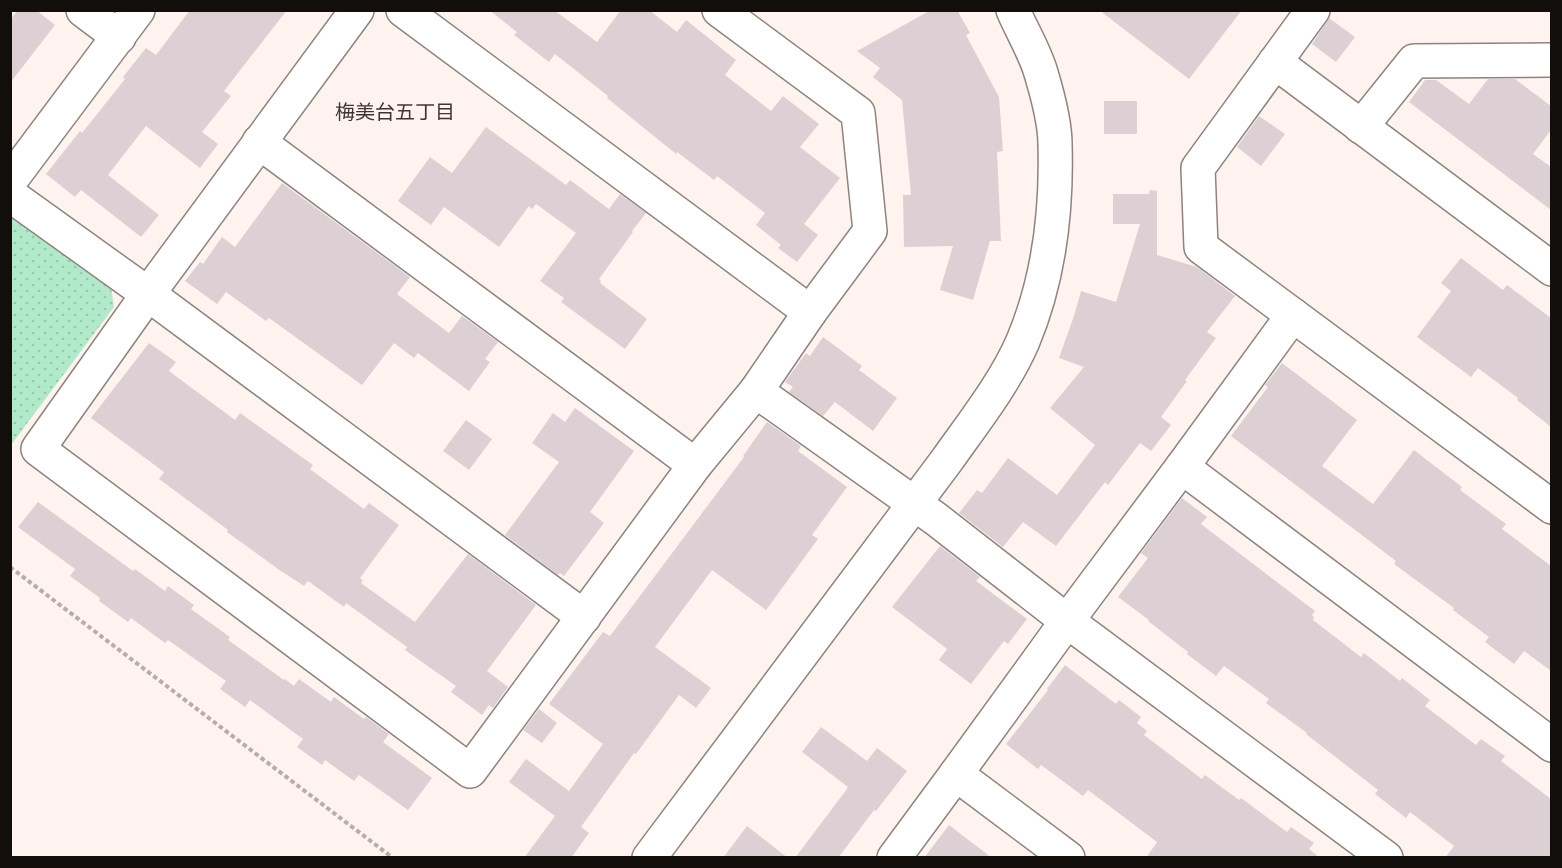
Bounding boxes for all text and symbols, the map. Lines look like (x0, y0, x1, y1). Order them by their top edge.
district label: 梅美台五丁目 (335, 98, 455, 125)

